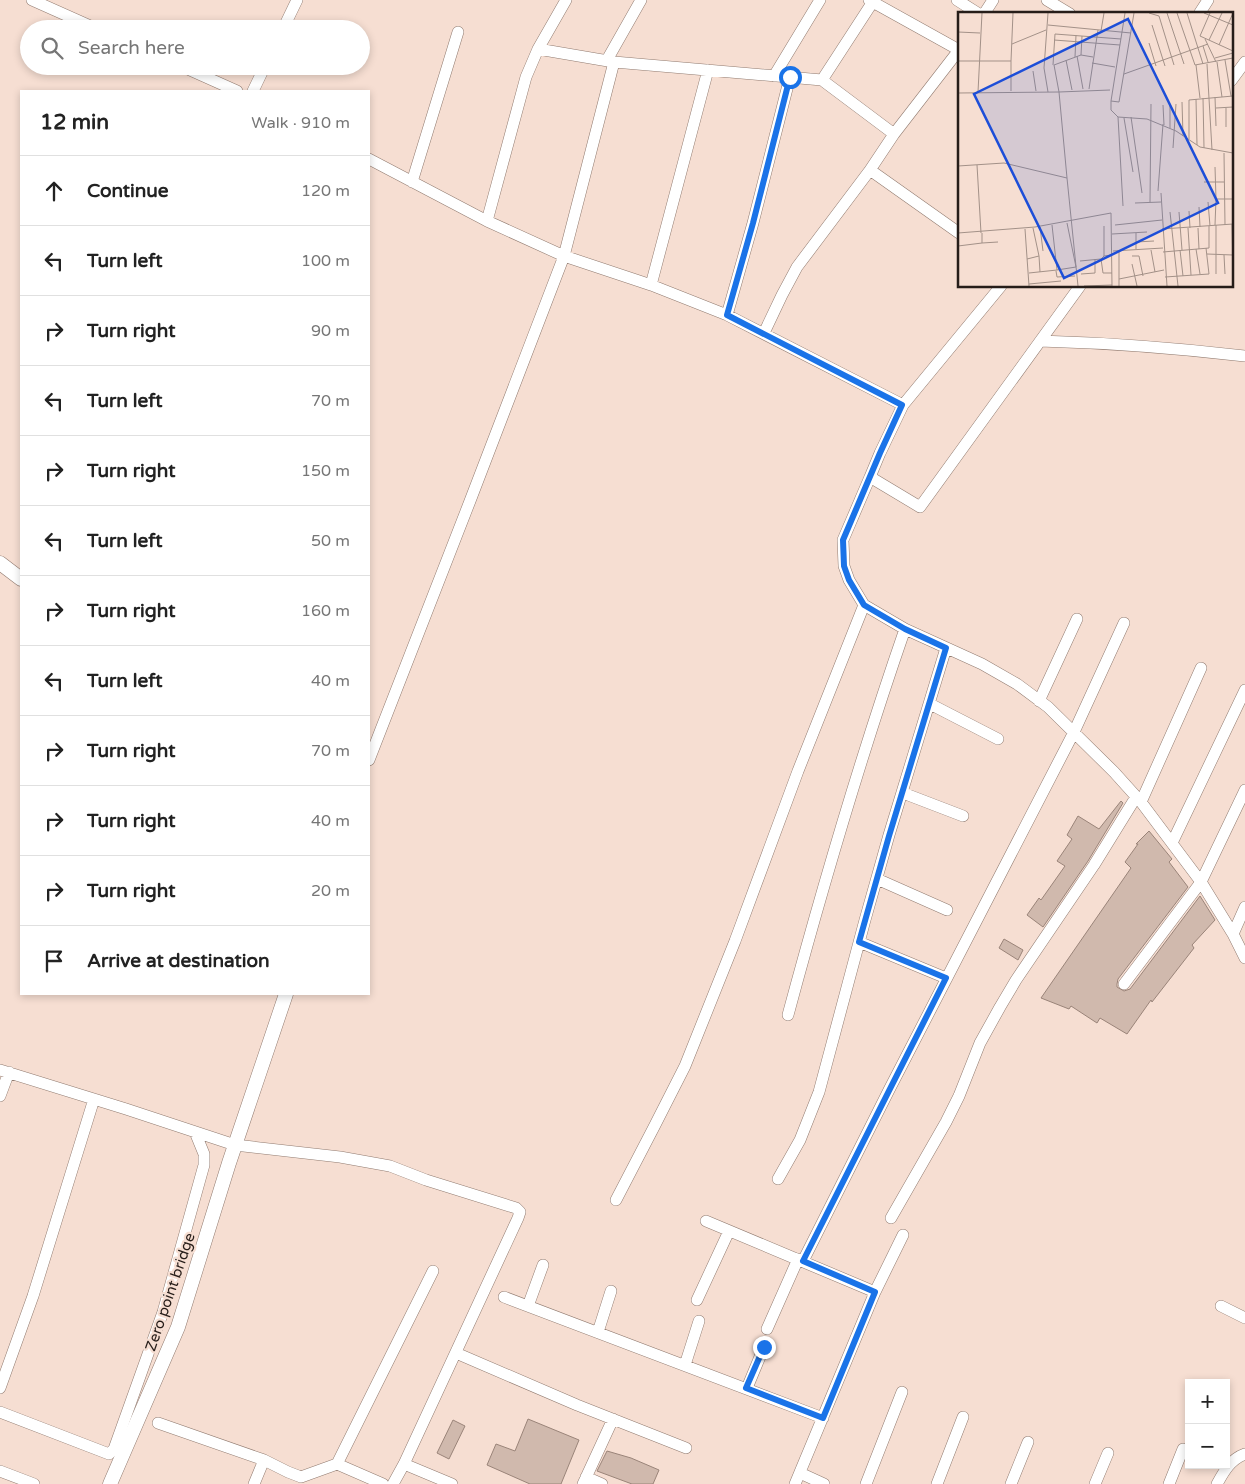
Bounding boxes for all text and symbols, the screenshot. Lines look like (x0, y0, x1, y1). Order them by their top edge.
inset map (958, 12, 1232, 288)
search box (20, 20, 370, 75)
icon: search (38, 34, 66, 62)
text: Search here (78, 37, 185, 59)
route start (779, 66, 802, 89)
text: 12 min (40, 110, 109, 135)
text: Walk · 910 m (251, 113, 350, 133)
icon: ahead (40, 177, 68, 205)
text: Continue (87, 180, 169, 202)
text: 120 m (301, 181, 350, 201)
icon: left (40, 247, 68, 275)
text: Turn left (87, 250, 163, 272)
text: 100 m (301, 251, 350, 271)
icon: right (40, 317, 68, 345)
text: Turn right (87, 320, 175, 342)
text: 90 m (311, 321, 350, 341)
icon: left (40, 387, 68, 415)
text: Turn left (87, 390, 163, 412)
text: 70 m (311, 391, 350, 411)
icon: right (40, 457, 68, 485)
text: Turn right (87, 460, 175, 482)
text: 150 m (301, 461, 350, 481)
icon: left (40, 527, 68, 555)
text: Turn left (87, 530, 163, 552)
text: 50 m (311, 531, 350, 551)
icon: right (40, 597, 68, 625)
text: Turn right (87, 600, 175, 622)
text: 160 m (301, 601, 350, 621)
icon: left (40, 667, 68, 695)
text: Turn left (87, 670, 163, 692)
text: 40 m (311, 671, 350, 691)
icon: right (40, 737, 68, 765)
text: Turn right (87, 740, 175, 762)
text: 70 m (311, 741, 350, 761)
icon: right (40, 807, 68, 835)
text: Turn right (87, 810, 175, 832)
text: 40 m (311, 811, 350, 831)
icon: right (40, 877, 68, 905)
text: Turn right (87, 880, 175, 902)
text: 20 m (311, 881, 350, 901)
icon: arrive (40, 947, 68, 975)
text: Arrive at destination (87, 950, 270, 972)
street label: Zero point bridge (141, 1231, 199, 1353)
route end (753, 1336, 776, 1359)
map controls (1185, 1379, 1230, 1469)
button: + (1185, 1379, 1230, 1424)
button: − (1185, 1424, 1230, 1469)

